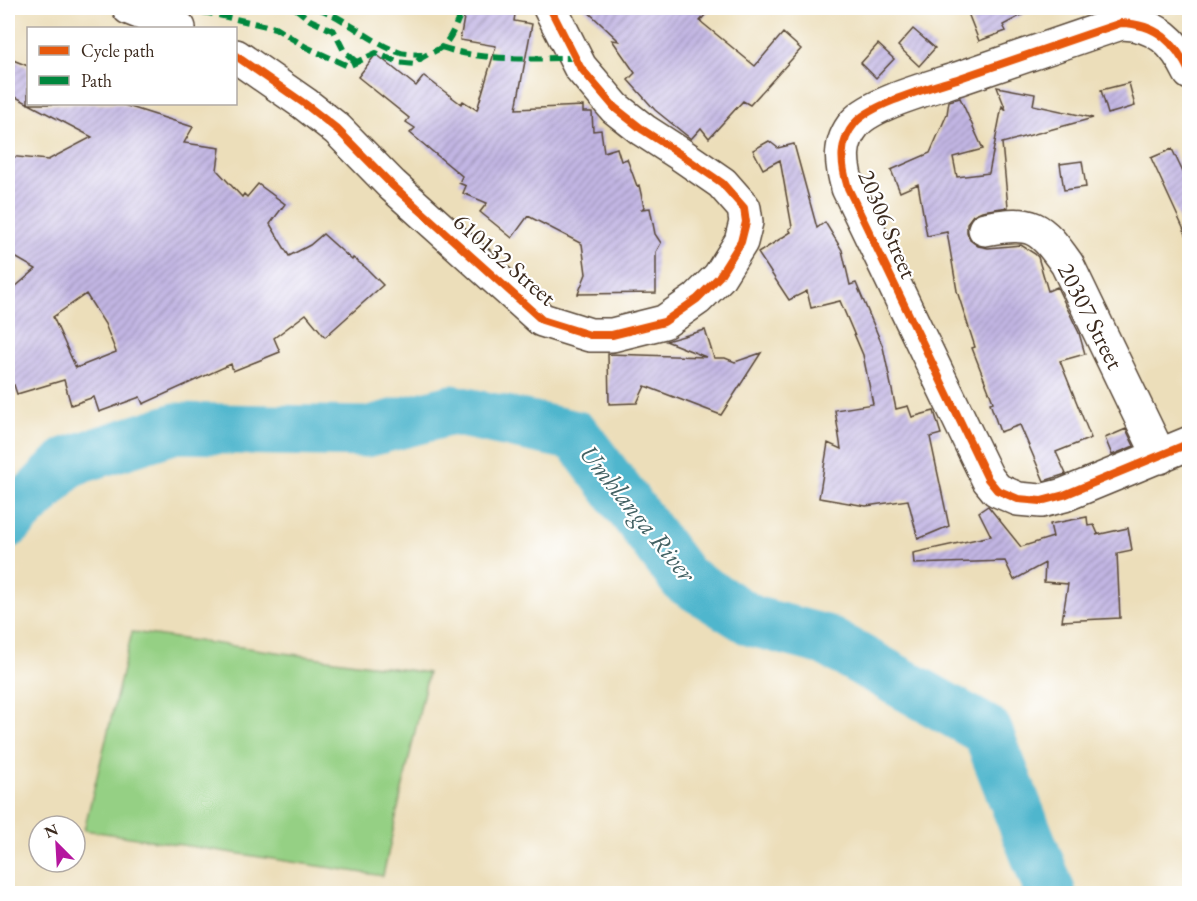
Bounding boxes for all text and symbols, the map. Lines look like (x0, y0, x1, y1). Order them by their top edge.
legend (27, 27, 237, 105)
text: Cycle path (81, 39, 155, 62)
text: Path (81, 69, 112, 92)
street label: 20306 Street (851, 165, 925, 283)
street label: 610132 Street (447, 206, 563, 313)
street label: 20307 Street (1051, 258, 1131, 375)
water label: Umhlanga River (572, 437, 704, 589)
north arrow (27, 814, 87, 874)
text: N (41, 819, 61, 843)

